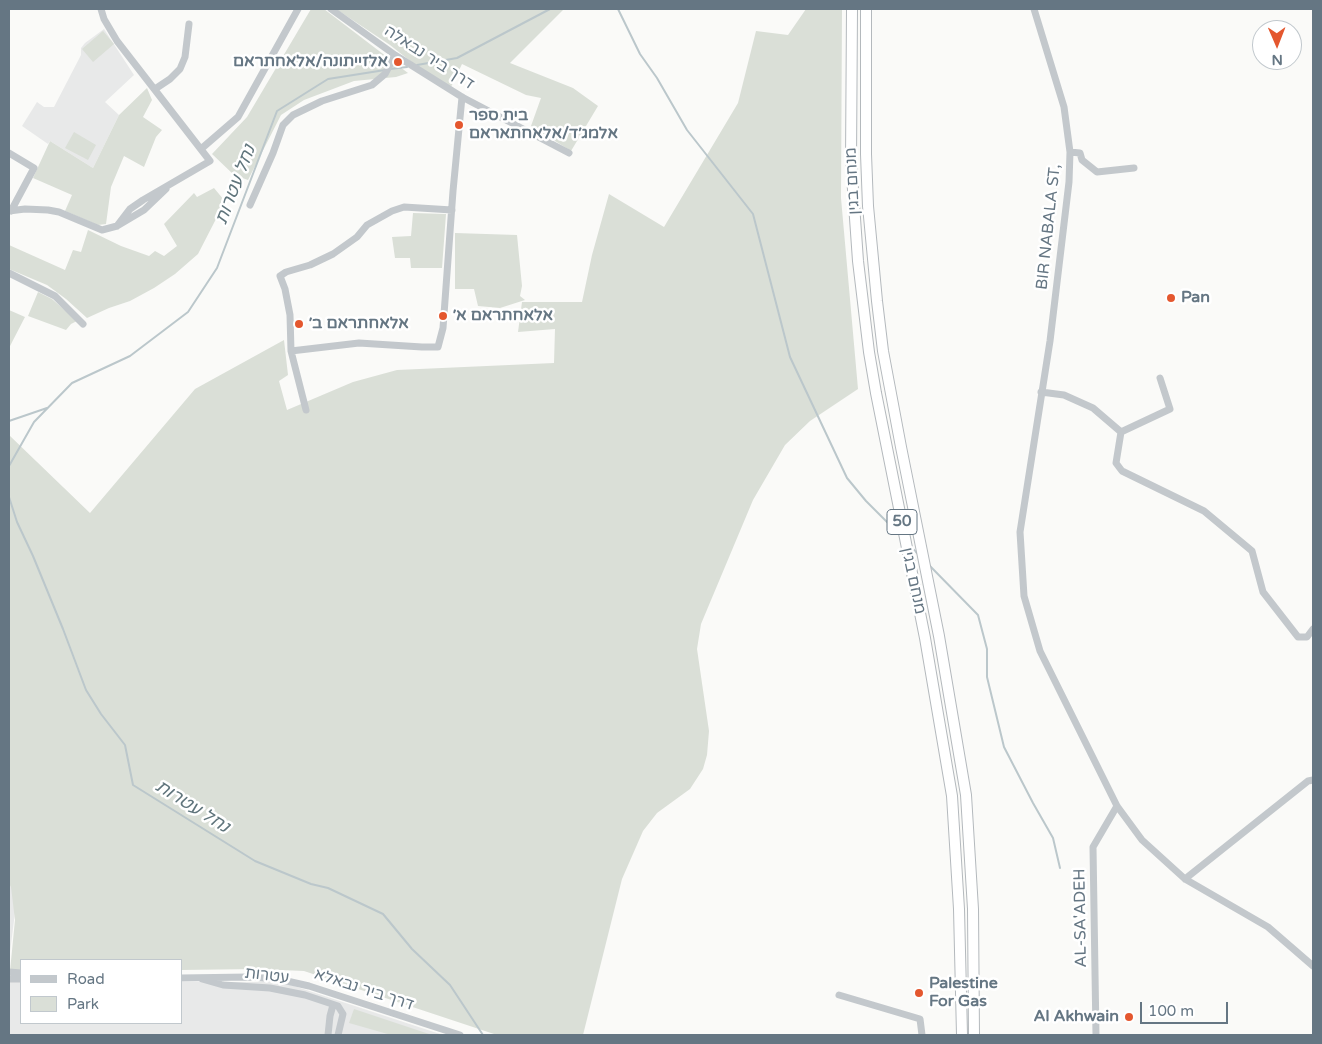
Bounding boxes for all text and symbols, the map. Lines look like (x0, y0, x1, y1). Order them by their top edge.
north arrow (1252, 20, 1302, 70)
street label: דרך ביר נבאלה (380, 22, 478, 94)
text: N (1271, 51, 1283, 68)
place label: אלזייתונה/אלאחתראם (233, 52, 388, 72)
marker: אלזייתונה/אלאחתראם (392, 56, 404, 68)
place label: בית ספר אלמג׳ד/אלאחתאראם (469, 106, 618, 144)
marker: בית ספר אלמג׳ד/אלאחתאראם (453, 119, 465, 131)
water label: נחל עטרות (211, 142, 261, 228)
street label: מנחם בגין (842, 147, 864, 215)
street label: BIR NABALA ST, (1033, 163, 1065, 291)
place label: Pan (1181, 288, 1210, 308)
marker: Pan (1165, 292, 1177, 304)
place label: אלאחתראם א׳ (453, 306, 553, 326)
marker: אלאחתראם א׳ (437, 310, 449, 322)
place label: אלאחתראם ב׳ (309, 314, 409, 334)
marker: אלאחתראם ב׳ (293, 318, 305, 330)
road number: 50 (887, 510, 917, 534)
street label: מנחם בגין (897, 546, 929, 616)
water label: נחל עטרות (151, 776, 233, 838)
street label: AL-SA'ADEH (1071, 868, 1091, 968)
legend (20, 959, 182, 1024)
street label: עטרות (244, 964, 290, 988)
street label: דרך ביר נבאלא (312, 965, 416, 1015)
text: Road (67, 970, 105, 988)
place label: Palestine For Gas (929, 974, 998, 1012)
marker: Palestine For Gas (913, 987, 925, 999)
scale bar (1142, 992, 1230, 1024)
text: Park (67, 995, 99, 1013)
text: 100 m (1148, 1002, 1194, 1020)
place label: Al Akhwain (1034, 1007, 1119, 1027)
marker: Al Akhwain (1123, 1011, 1135, 1023)

